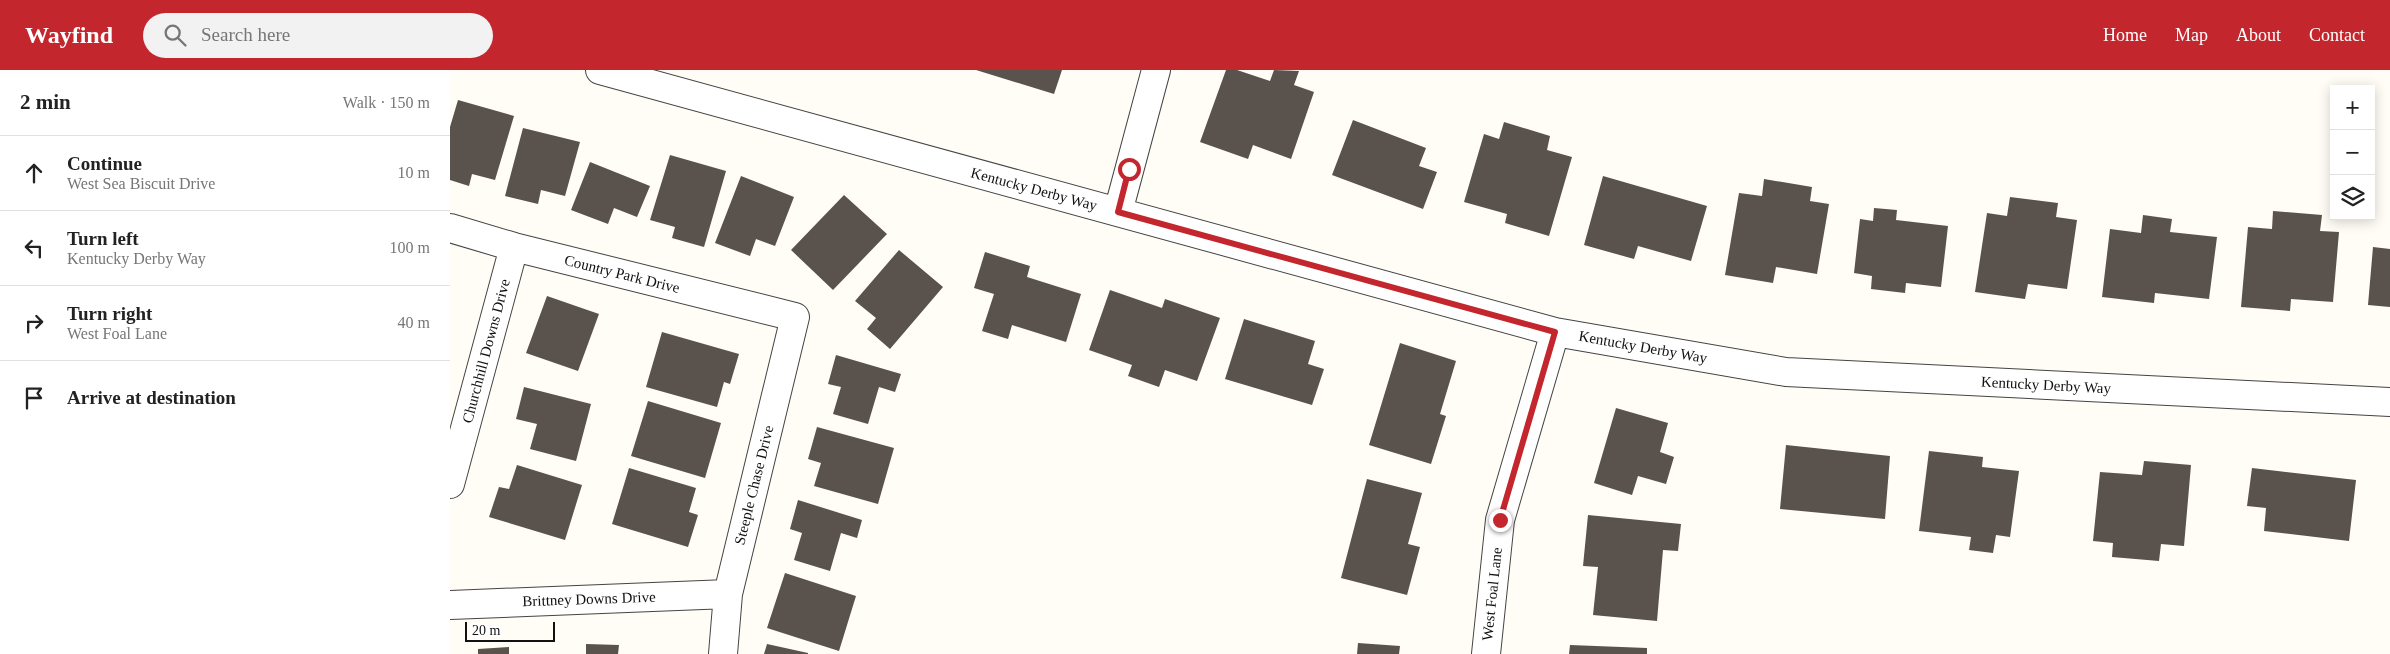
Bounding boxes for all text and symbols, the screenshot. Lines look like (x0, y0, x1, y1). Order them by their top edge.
search box (143, 13, 493, 58)
icon: search (161, 21, 189, 49)
text: Wayfind (25, 22, 113, 48)
text: Search here (201, 24, 290, 45)
text: Home (2103, 25, 2147, 45)
text: Map (2175, 25, 2208, 45)
text: About (2236, 25, 2281, 45)
text: Contact (2309, 25, 2365, 45)
map controls (2330, 85, 2375, 220)
button: + (2330, 85, 2375, 130)
text: 2 min (20, 90, 71, 114)
text: Walk · 150 m (343, 94, 430, 111)
button: − (2330, 130, 2375, 175)
text: Continue (67, 153, 142, 174)
route start (1118, 158, 1141, 181)
icon: ahead (20, 159, 48, 187)
text: 10 m (398, 164, 430, 181)
street label: Kentucky Derby Way (969, 164, 1099, 214)
text: West Sea Biscuit Drive (67, 175, 215, 192)
button: layers (2330, 175, 2375, 220)
text: Turn left (67, 228, 139, 249)
icon: left (20, 234, 48, 262)
text: 100 m (390, 239, 430, 256)
text: Kentucky Derby Way (67, 250, 206, 267)
street label: Country Park Drive (563, 252, 682, 296)
street label: Churchhill Downs Drive (459, 277, 513, 425)
text: Turn right (67, 303, 152, 324)
icon: right (20, 309, 48, 337)
text: 40 m (398, 314, 430, 331)
text: West Foal Lane (67, 325, 167, 342)
street label: Kentucky Derby Way (1578, 328, 1709, 366)
street label: Kentucky Derby Way (1981, 374, 2112, 396)
icon: arrive (20, 384, 48, 412)
text: Arrive at destination (67, 387, 236, 408)
street label: Steeple Chase Drive (731, 423, 777, 546)
route end (1489, 509, 1512, 532)
street label: West Foal Lane (1479, 546, 1505, 641)
street label: Brittney Downs Drive (522, 589, 656, 609)
scale bar (465, 619, 555, 642)
text: 20 m (472, 623, 500, 638)

